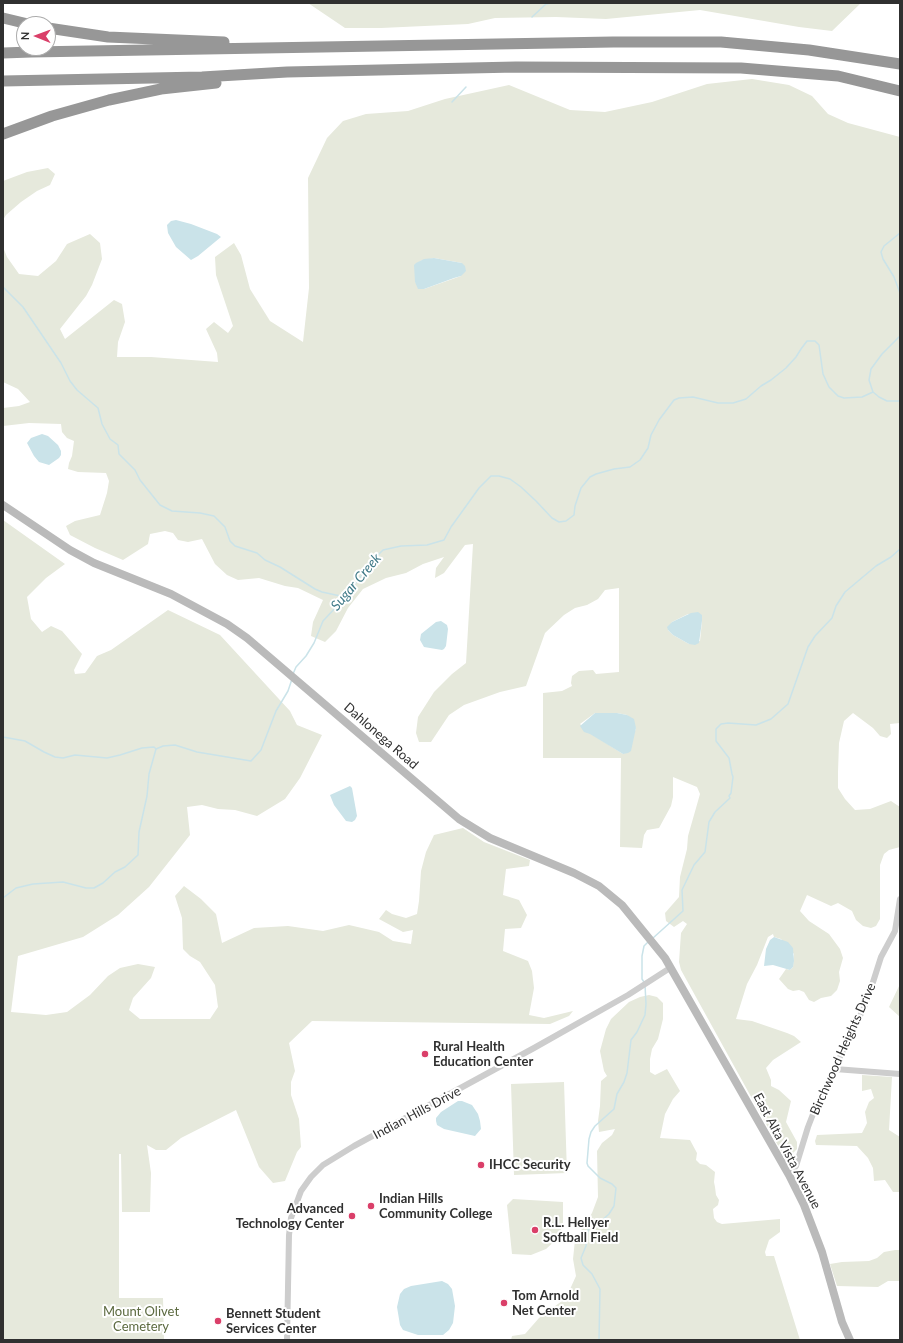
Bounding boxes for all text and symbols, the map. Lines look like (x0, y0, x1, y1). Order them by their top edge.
north arrow (16, 16, 56, 56)
text: N (18, 31, 31, 40)
water label: Sugar Creek (327, 550, 385, 614)
street label: Dahlonega Road (341, 699, 421, 773)
street label: Birchwood Heights Drive (807, 981, 879, 1117)
place label: Rural Health Education Center (433, 1039, 533, 1070)
marker: Rural Health Education Center (420, 1049, 430, 1059)
street label: Indian Hills Drive (370, 1083, 464, 1143)
street label: East Alta Vista Avenue (750, 1090, 824, 1212)
place label: IHCC Security (489, 1157, 571, 1173)
marker: IHCC Security (476, 1160, 486, 1170)
place label: Indian Hills Community College (379, 1191, 493, 1222)
place label: Advanced Technology Center (236, 1201, 344, 1232)
marker: Indian Hills Community College (366, 1201, 376, 1211)
marker: Advanced Technology Center (347, 1211, 357, 1221)
place label: R.L. Hellyer Softball Field (543, 1215, 618, 1246)
marker: R.L. Hellyer Softball Field (530, 1225, 540, 1235)
place label: Tom Arnold Net Center (512, 1288, 579, 1319)
marker: Tom Arnold Net Center (499, 1298, 509, 1308)
park label: Mount Olivet Cemetery (103, 1304, 179, 1335)
place label: Bennett Student Services Center (226, 1306, 321, 1337)
marker: Bennett Student Services Center (213, 1316, 223, 1326)

